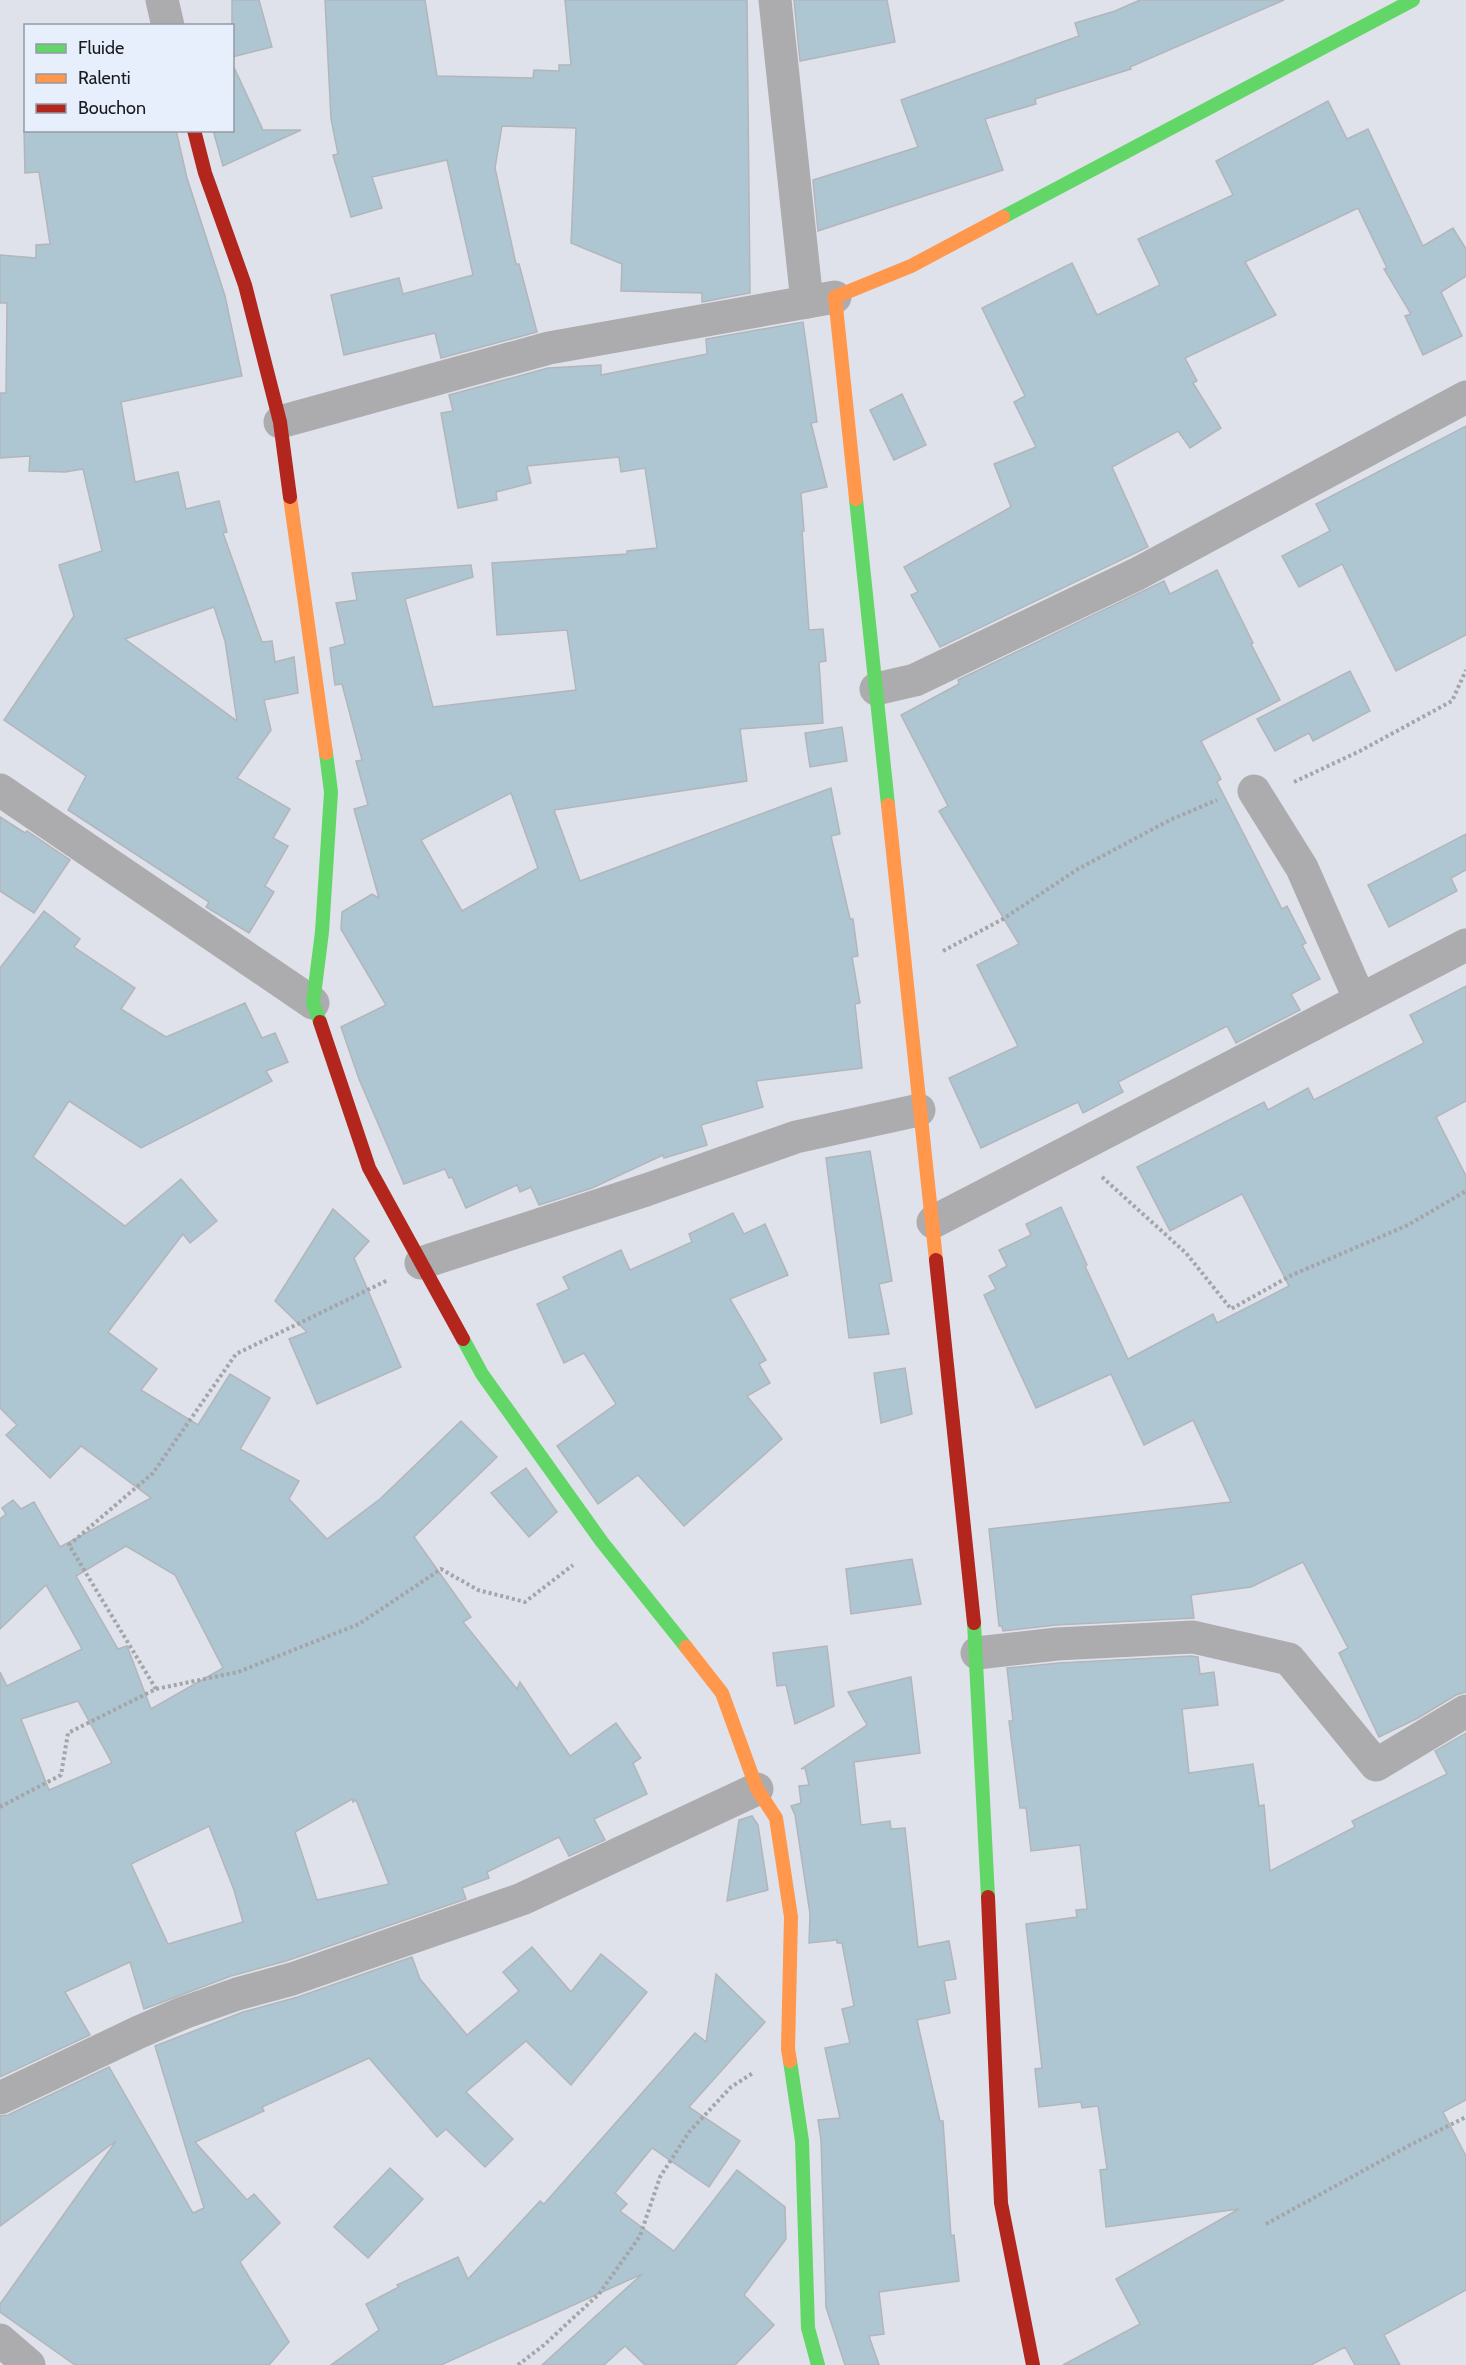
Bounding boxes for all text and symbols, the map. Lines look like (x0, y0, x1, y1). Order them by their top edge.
legend (24, 24, 234, 132)
text: Fluide (78, 37, 124, 59)
text: Ralenti (78, 67, 131, 89)
text: Bouchon (78, 97, 146, 119)

